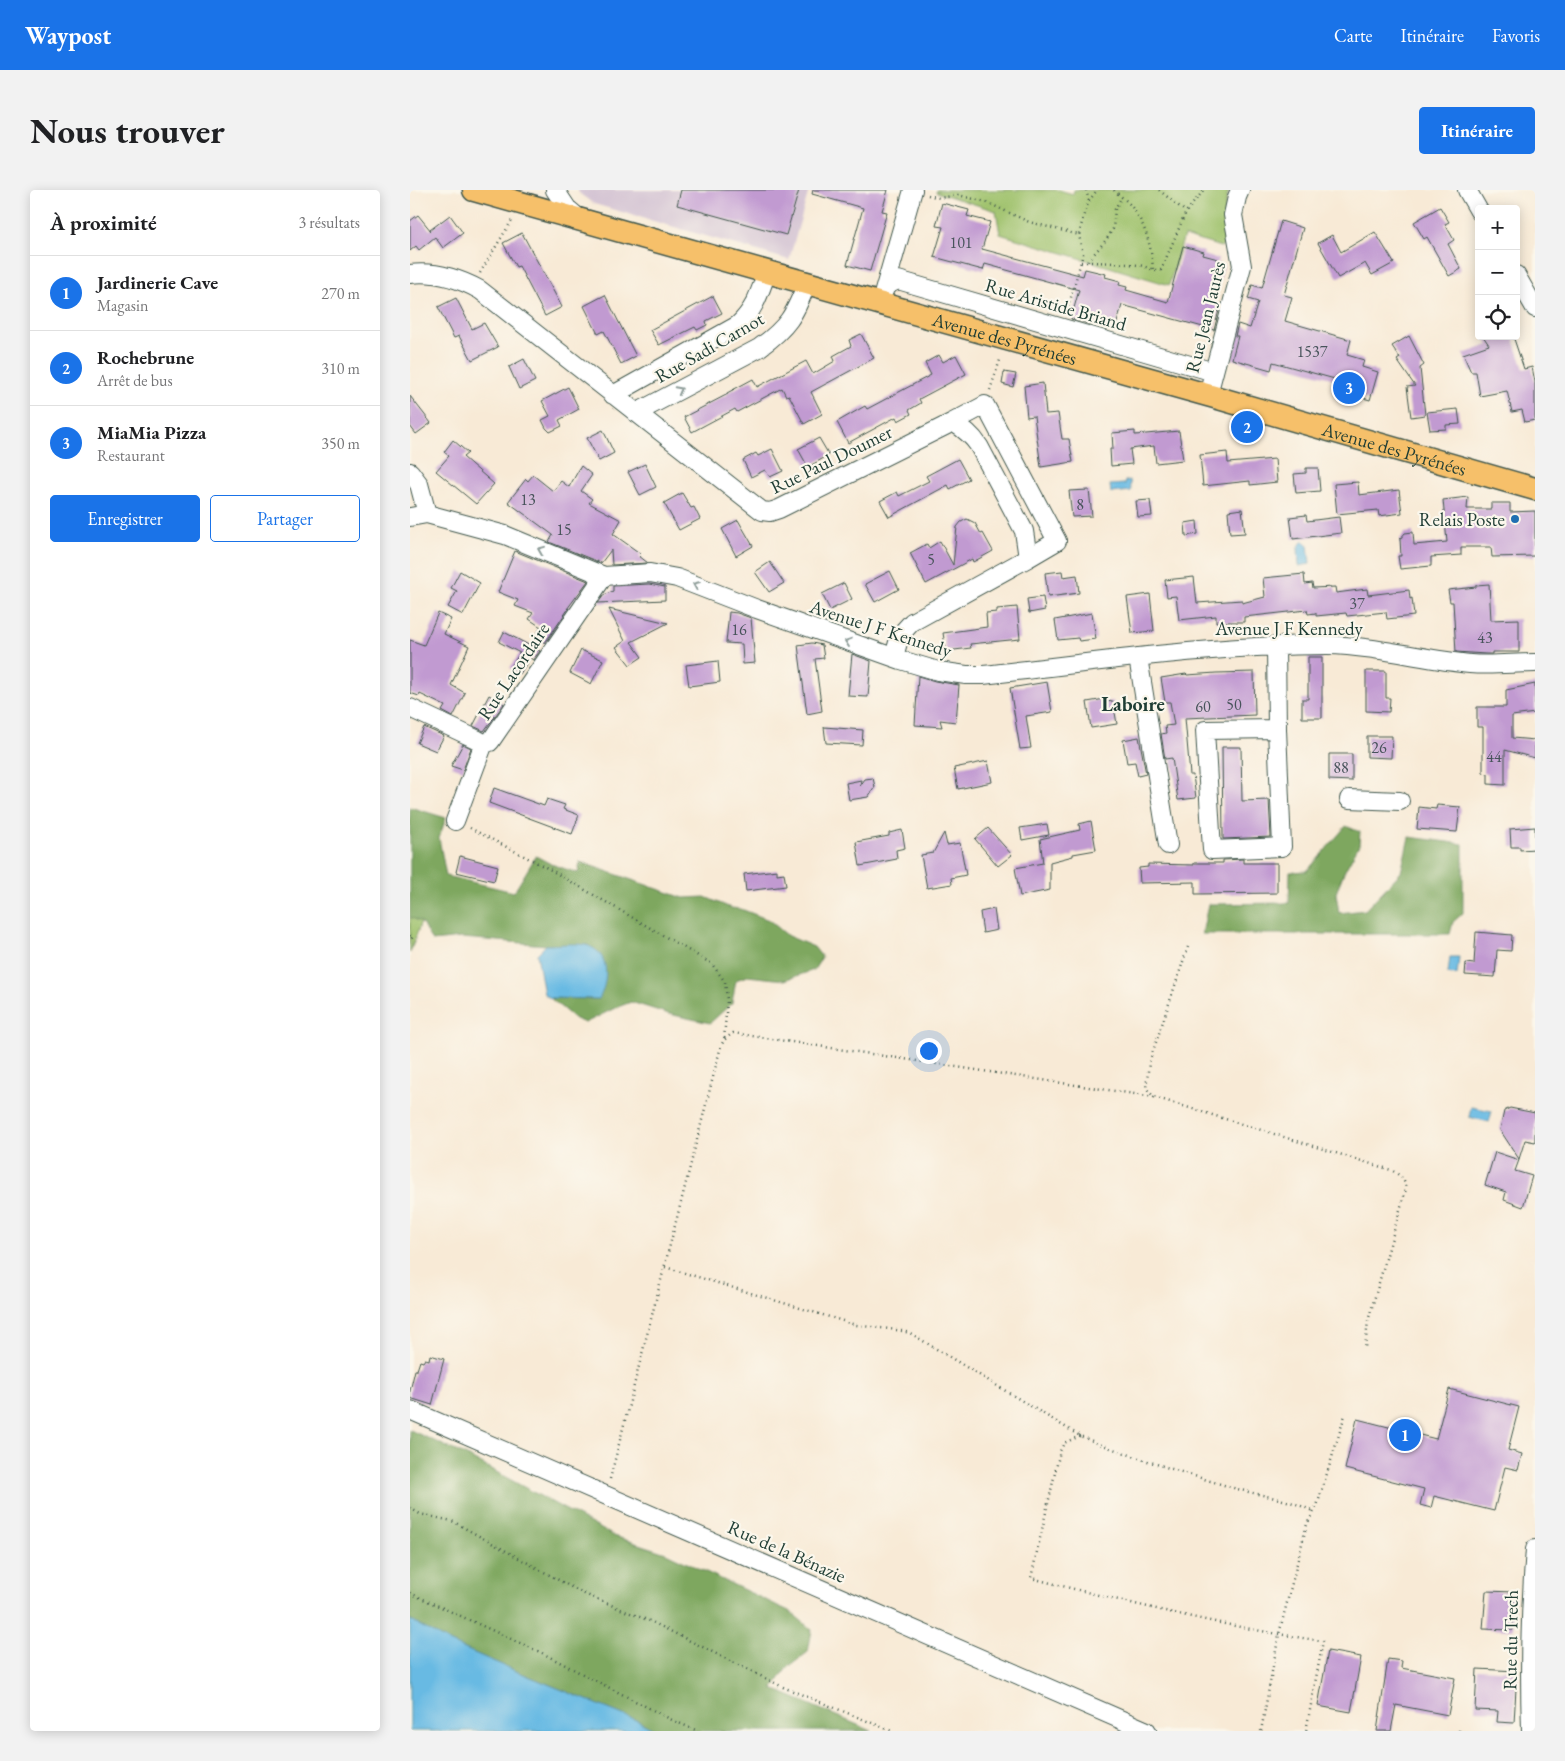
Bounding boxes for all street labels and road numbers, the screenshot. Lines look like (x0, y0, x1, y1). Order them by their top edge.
street label: Rue Jean Jaurès (1180, 259, 1231, 375)
street label: Rue Aristide Briand (982, 272, 1130, 337)
street label: Rue Sadi Carnot (650, 306, 768, 389)
street label: Avenue des Pyrénées (929, 306, 1080, 371)
street label: Avenue des Pyrénées (1318, 416, 1469, 482)
street label: Rue Paul Doumer (766, 419, 897, 500)
street label: Avenue J F Kennedy (806, 593, 956, 663)
street label: Avenue J F Kennedy (1214, 616, 1364, 641)
street label: Rue Lacordaire (472, 618, 555, 725)
street label: Rue de la Bénazie (724, 1514, 850, 1589)
street label: Rue du Trech (1497, 1590, 1524, 1690)

